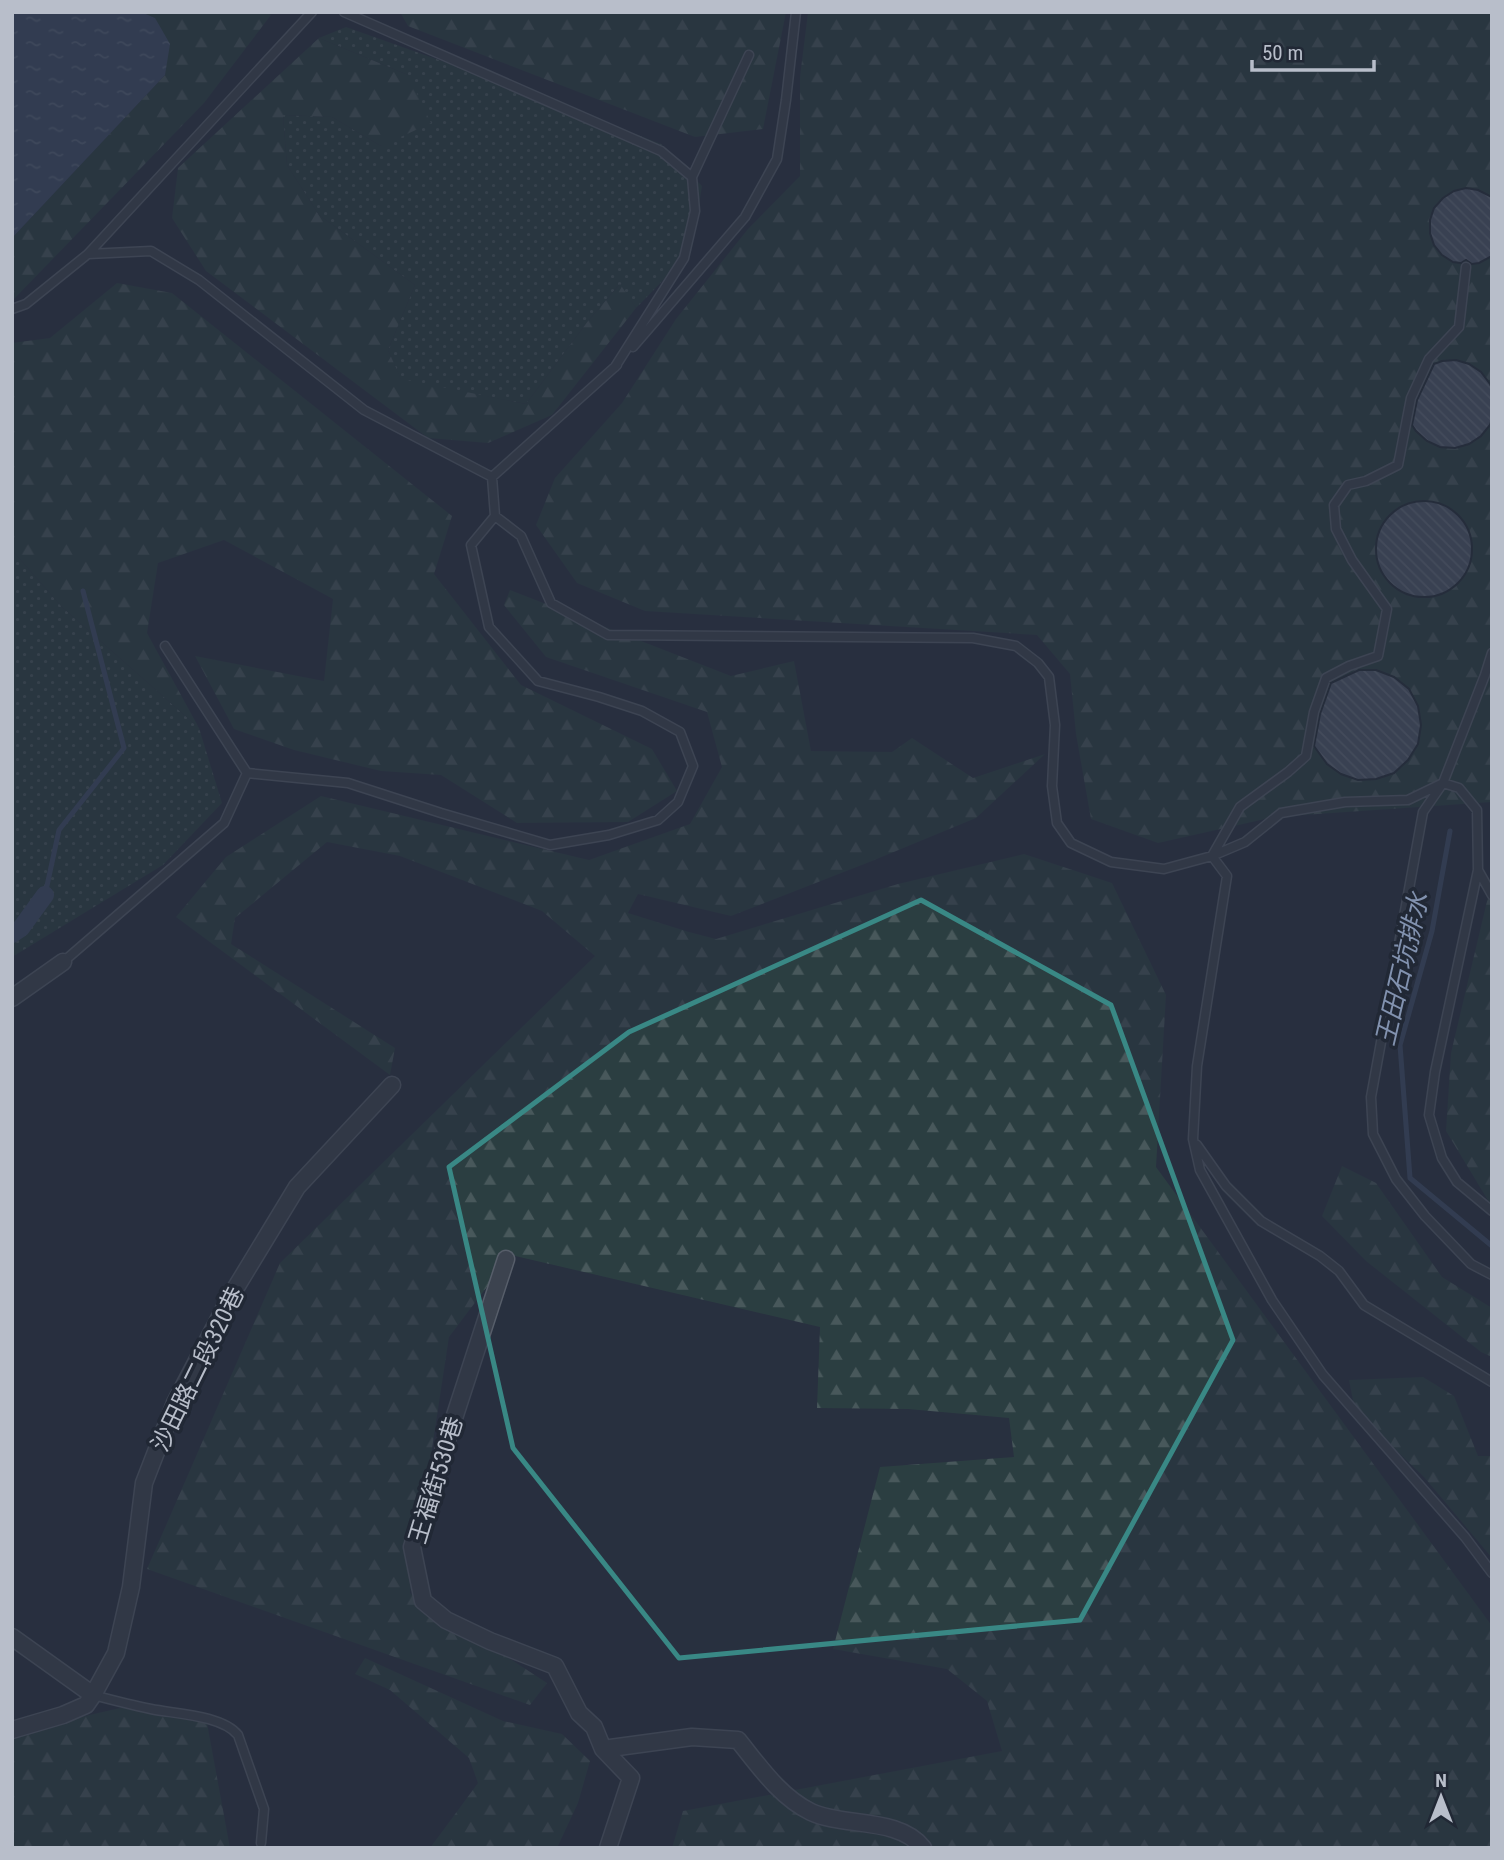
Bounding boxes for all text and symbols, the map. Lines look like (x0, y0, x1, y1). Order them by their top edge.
scale bar (1252, 28, 1374, 72)
text: 50 m (1262, 41, 1303, 65)
water label: 王田石坑排水 (1370, 889, 1434, 1048)
street label: 沙田路二段320巷 (146, 1282, 250, 1456)
street label: 王福街530巷 (403, 1413, 469, 1547)
north arrow (1406, 1762, 1476, 1832)
text: N (1435, 1769, 1447, 1792)

